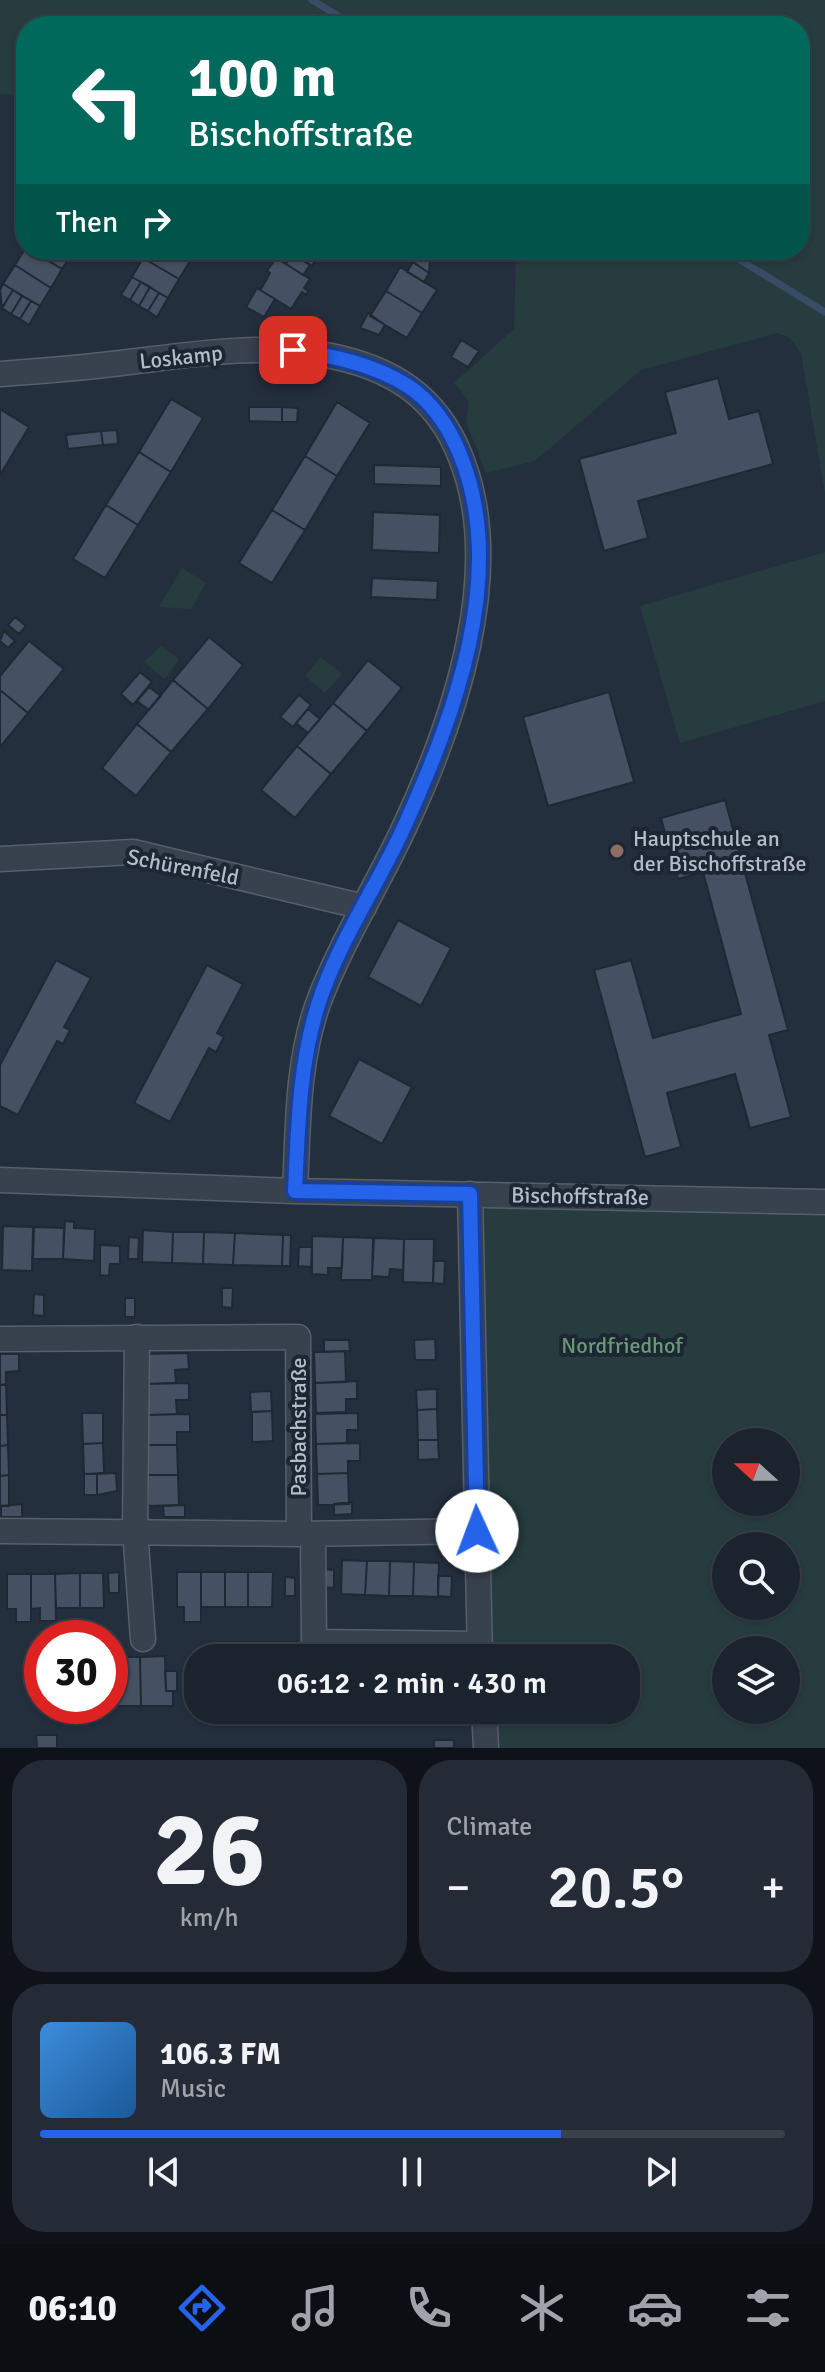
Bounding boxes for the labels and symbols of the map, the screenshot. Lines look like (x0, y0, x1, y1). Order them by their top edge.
pin (259, 316, 327, 384)
street label: Loskamp (138, 339, 224, 375)
place label: Hauptschule an der Bischoffstraße (633, 825, 806, 877)
marker: Hauptschule an der Bischoffstraße (608, 842, 626, 860)
street label: Schürenfeld (125, 843, 241, 891)
street label: Bischoffstraße (511, 1181, 649, 1211)
park label: Nordfriedhof (561, 1332, 684, 1359)
street label: Pasbachstraße (285, 1357, 312, 1497)
north arrow (712, 1428, 800, 1516)
position arrow (435, 1489, 519, 1573)
speed limit sign: 30 (24, 1620, 128, 1724)

